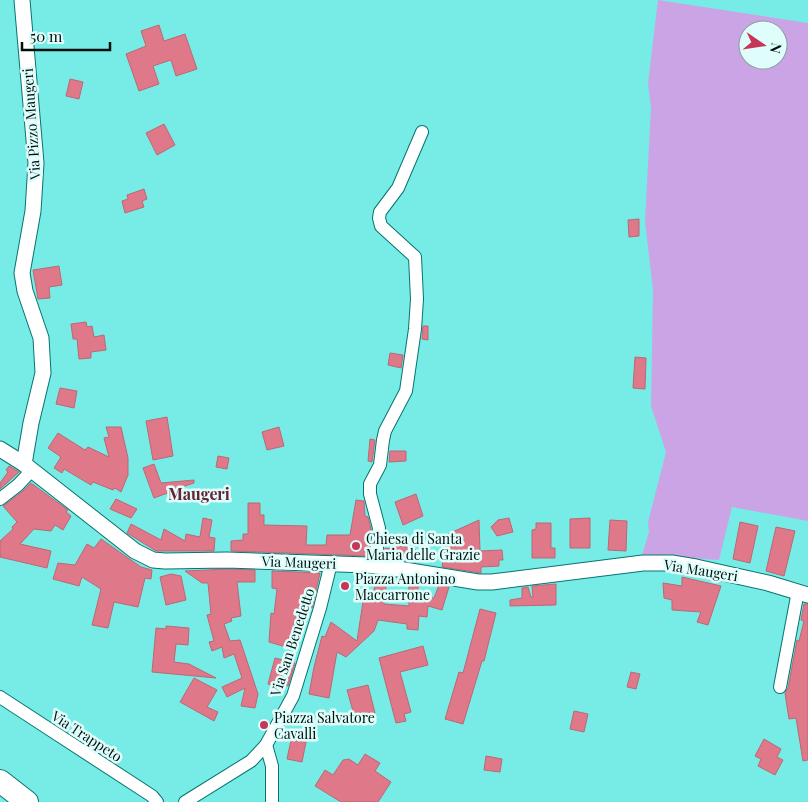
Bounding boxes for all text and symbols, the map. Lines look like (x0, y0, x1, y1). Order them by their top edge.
scale bar (22, 20, 110, 52)
north arrow (738, 20, 788, 70)
text: 50 m (30, 26, 63, 46)
text: N (766, 41, 787, 55)
street label: Via Pizzo Maugeri (18, 68, 44, 181)
district label: Maugeri (168, 483, 230, 504)
place label: Chiesa di Santa Maria delle Grazie (366, 529, 480, 564)
marker: Chiesa di Santa Maria delle Grazie (350, 540, 362, 552)
street label: Via Maugeri (260, 551, 337, 573)
street label: Via Maugeri (662, 555, 739, 585)
place label: Piazza Antonino Maccarrone (355, 569, 456, 604)
marker: Piazza Antonino Maccarrone (339, 580, 351, 592)
street label: Via San Benedetto (265, 585, 319, 699)
street label: Via Trappeto (47, 706, 126, 766)
place label: Piazza Salvatore Cavalli (274, 708, 375, 743)
marker: Piazza Salvatore Cavalli (258, 719, 270, 731)

